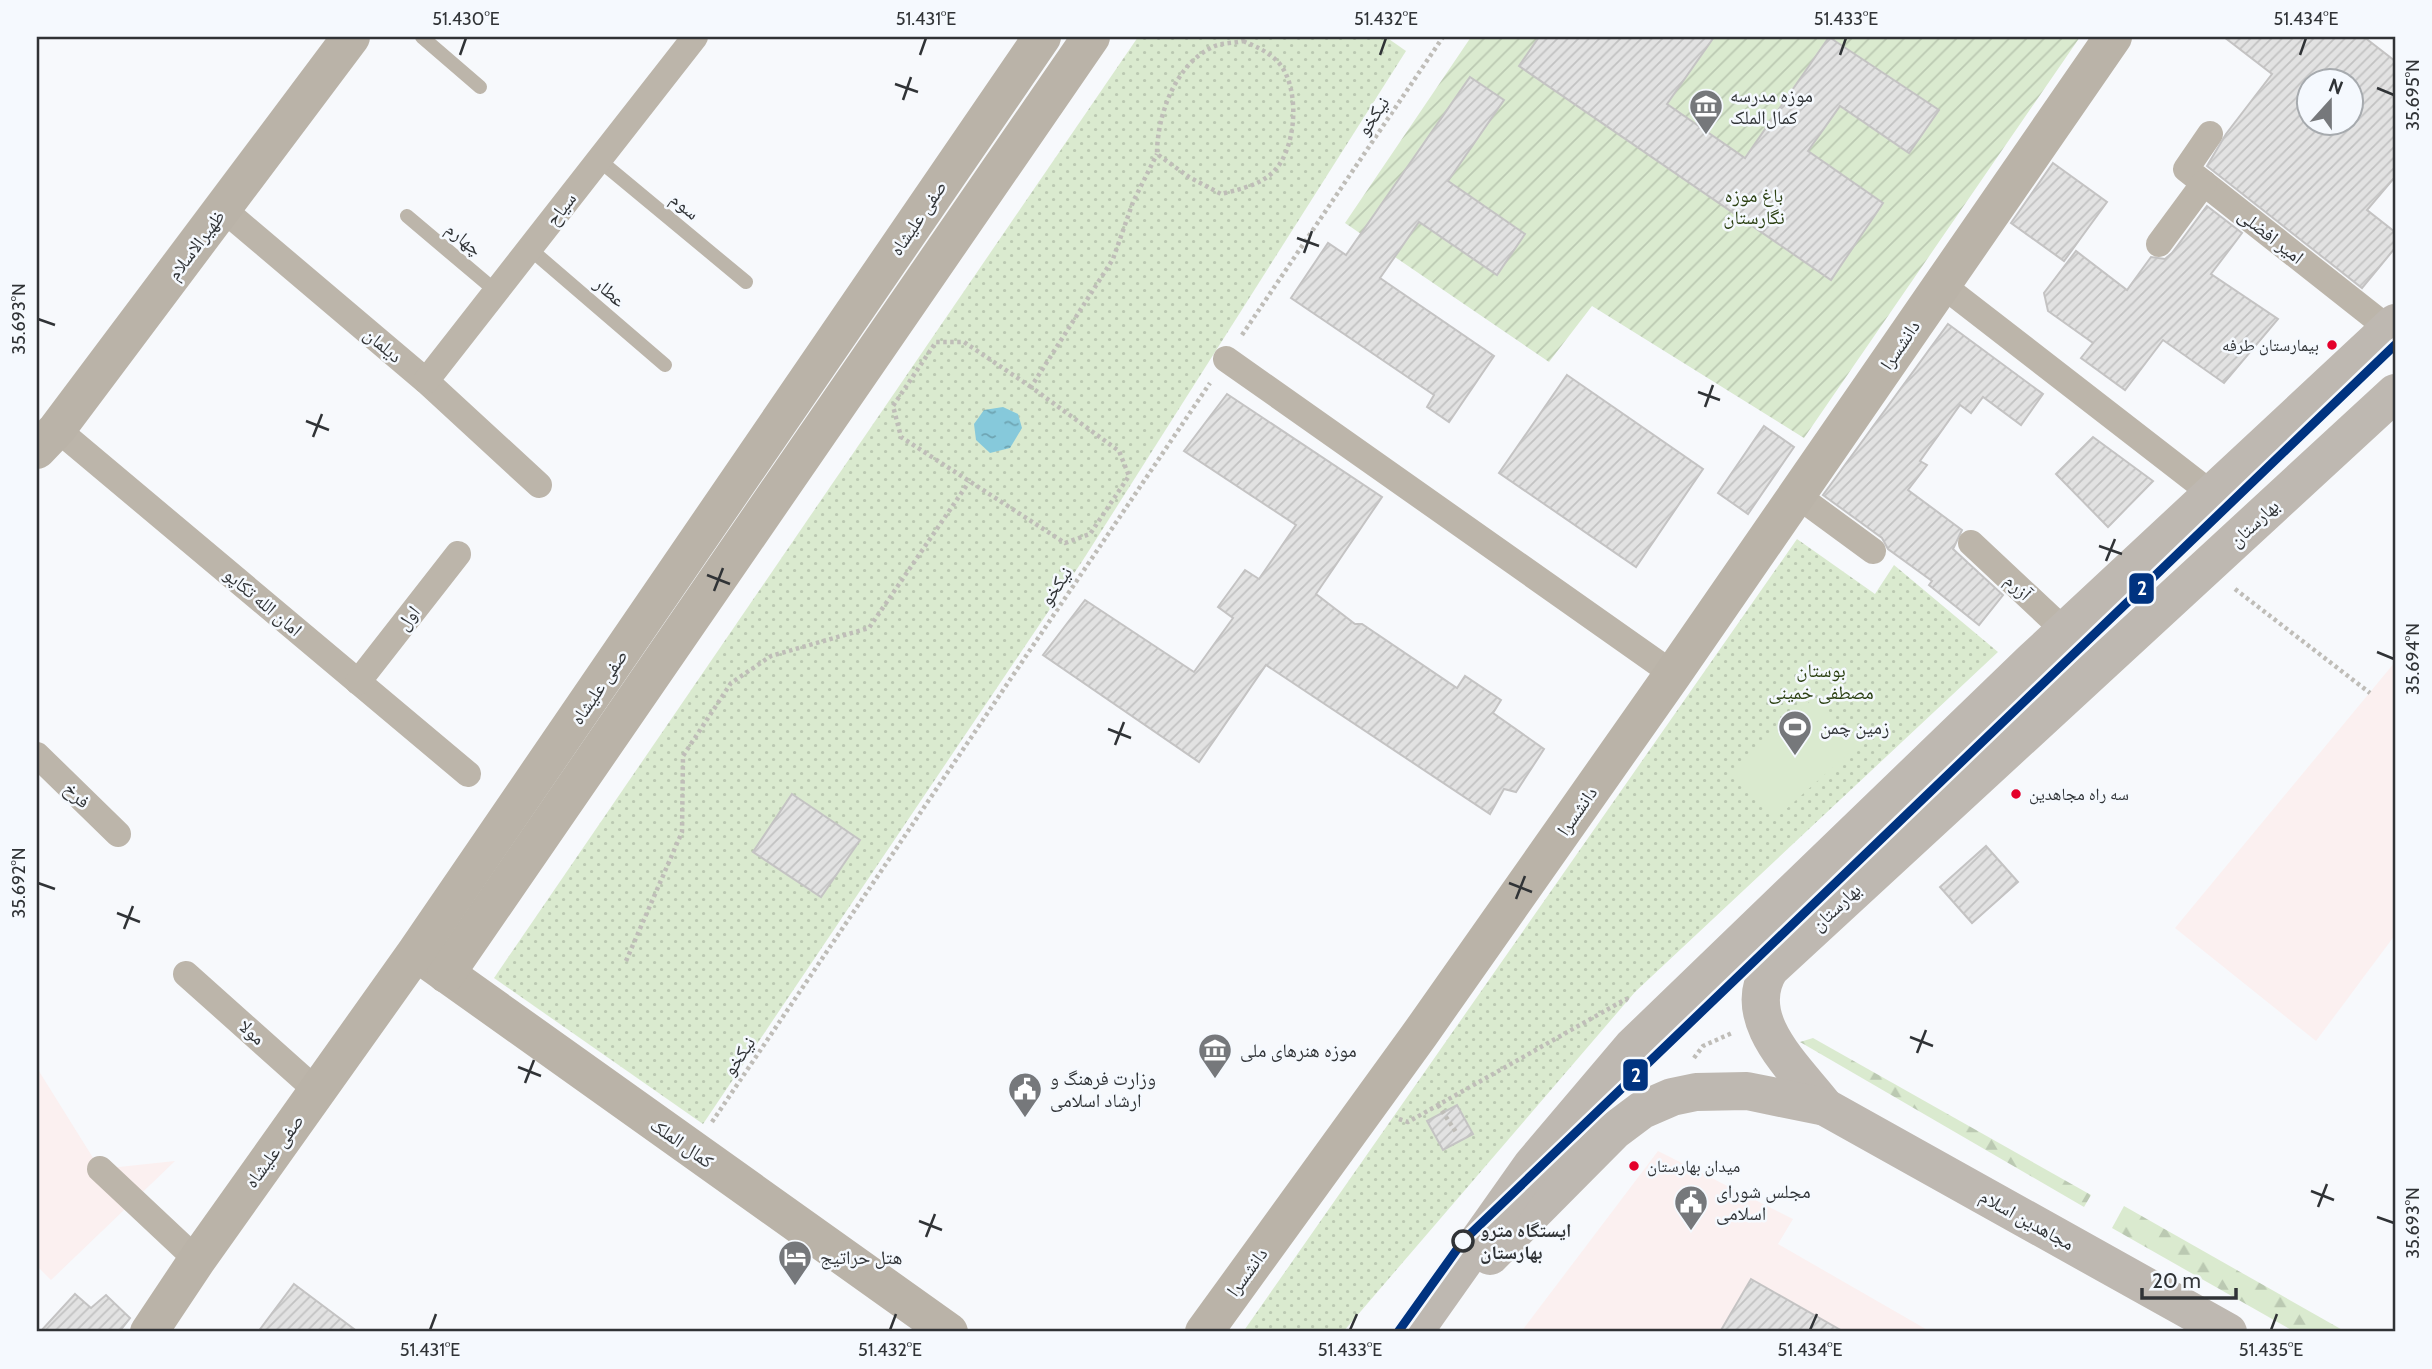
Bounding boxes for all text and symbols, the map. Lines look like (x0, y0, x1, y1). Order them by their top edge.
text: 51.430°E (432, 8, 500, 30)
text: 51.431°E (896, 8, 956, 30)
text: 51.432°E (1354, 8, 1418, 30)
text: 51.433°E (1814, 8, 1878, 30)
text: 51.434°E (2274, 8, 2338, 30)
text: 35.695°N (2402, 59, 2424, 131)
north arrow (2296, 66, 2366, 136)
text: N (2326, 73, 2346, 100)
place label: موزه مدرسه کمال‌الملک (1730, 84, 1813, 129)
museum icon: موزه مدرسه کمال‌الملک (1687, 87, 1725, 136)
street label: نیکخو (1352, 92, 1394, 140)
street label: صفی علیشاه (884, 176, 952, 260)
park label: باغ موزه نگارستان (1723, 184, 1785, 229)
street label: سوم (665, 187, 704, 226)
street label: سیاح (541, 188, 581, 230)
street label: امیر افضلی (2234, 203, 2308, 269)
street label: ظهیرالاسلام (162, 205, 231, 286)
street label: چهارم (440, 217, 487, 262)
street label: عطار (589, 272, 631, 312)
text: 35.693°N (8, 283, 30, 355)
street label: دانشسرا (1875, 316, 1925, 374)
street label: دیلمان (359, 322, 407, 368)
place label: بیمارستان طرفه (2222, 335, 2319, 356)
marker: بیمارستان طرفه (2325, 338, 2339, 352)
street label: بهارستان (2224, 494, 2284, 552)
street label: نیکخو (1035, 562, 1077, 610)
street label: امان الله تکاپو (219, 563, 307, 641)
street label: آزرم (1998, 569, 2037, 607)
line badge: 2 (2128, 572, 2155, 605)
text: 2 (2137, 577, 2147, 600)
street label: اول (391, 601, 425, 635)
text: 35.694°N (2402, 623, 2424, 695)
street label: صفی علیشاه (565, 645, 633, 729)
park label: بوستان مصطفی خمینی (1768, 659, 1874, 704)
sports icon: زمین چمن (1776, 708, 1814, 757)
place label: زمین چمن (1820, 716, 1889, 739)
street label: فرخ (59, 777, 95, 813)
street label: دانشسرا (1552, 782, 1602, 840)
place label: سه راه مجاهدین (2029, 784, 2129, 805)
marker: سه راه مجاهدین (2009, 787, 2023, 801)
text: 35.692°N (8, 847, 30, 919)
street label: بهارستان (1806, 878, 1866, 936)
street label: مولا (234, 1014, 270, 1050)
museum icon: موزه هنرهای ملی (1196, 1031, 1234, 1080)
street label: نیکخو (718, 1032, 760, 1080)
place label: موزه هنرهای ملی (1240, 1039, 1357, 1062)
line badge: 2 (1622, 1058, 1649, 1092)
text: 2 (1631, 1064, 1641, 1087)
place label: وزارت فرهنگ و ارشاد اسلامی (1050, 1067, 1156, 1112)
public building icon: وزارت فرهنگ و ارشاد اسلامی (1006, 1070, 1044, 1119)
street label: صفی علیشاه (239, 1110, 309, 1192)
street label: کمال الملک (646, 1113, 718, 1173)
place label: میدان بهارستان (1647, 1156, 1740, 1177)
marker: میدان بهارستان (1627, 1159, 1641, 1173)
place label: مجلس شورای اسلامی (1716, 1180, 1811, 1225)
public building icon: مجلس شورای اسلامی (1672, 1183, 1710, 1232)
street label: مجاهدین اسلام (1975, 1185, 2078, 1257)
text: 35.693°N (2402, 1187, 2424, 1259)
place label: ایستگاه مترو بهارستان (1480, 1219, 1571, 1264)
marker: ایستگاه مترو بهارستان (1452, 1230, 1474, 1252)
hotel icon: هتل حراتیج (776, 1238, 814, 1287)
street label: دانشسرا (1222, 1243, 1273, 1301)
place label: هتل حراتیج (820, 1246, 902, 1270)
scale bar (2142, 1257, 2236, 1301)
text: 20 m (2152, 1268, 2201, 1293)
text: 51.431°E (400, 1339, 460, 1361)
text: 51.432°E (858, 1339, 922, 1361)
text: 51.433°E (1318, 1339, 1382, 1361)
text: 51.434°E (1778, 1339, 1842, 1361)
text: 51.435°E (2239, 1339, 2303, 1361)

